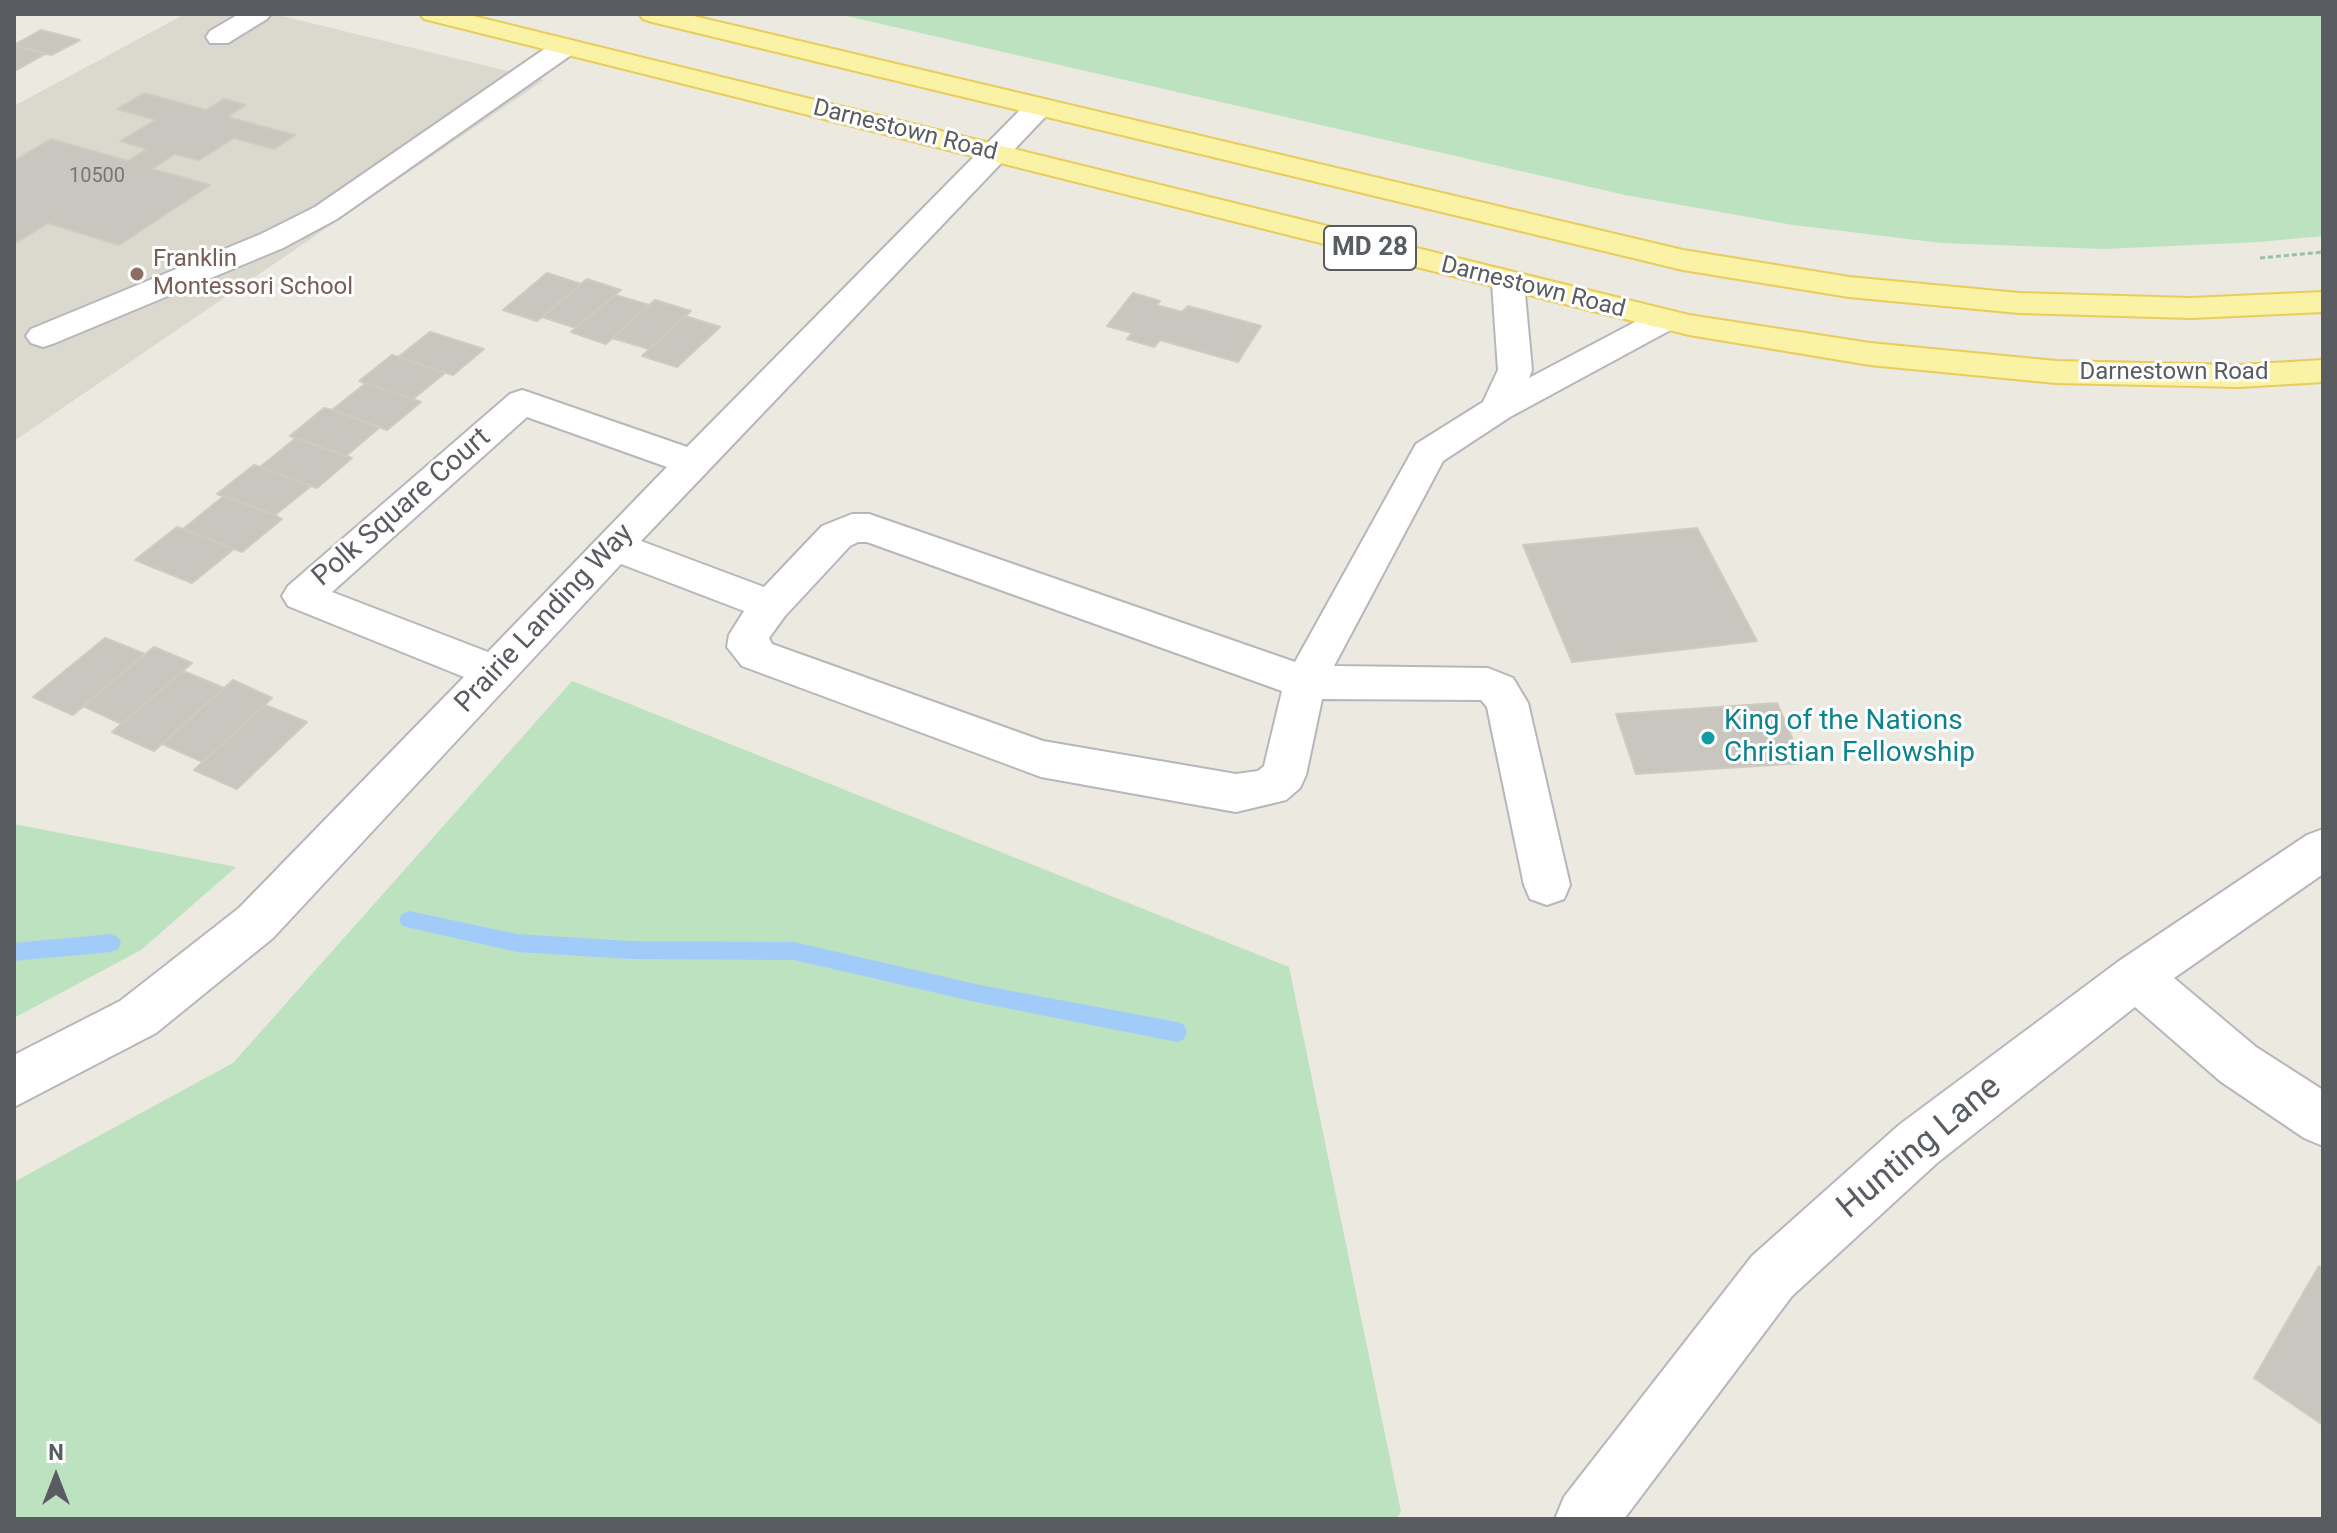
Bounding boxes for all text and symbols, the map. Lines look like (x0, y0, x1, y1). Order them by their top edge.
street label: Darnestown Road (810, 94, 1000, 168)
house number: 10500 (69, 165, 125, 189)
road number: MD 28 (1324, 226, 1416, 270)
place label: Franklin Montessori School (153, 246, 353, 302)
street label: Darnestown Road (1438, 251, 1628, 325)
marker: Franklin Montessori School (128, 265, 146, 283)
street label: Darnestown Road (2080, 359, 2268, 387)
street label: Polk Square Court (306, 422, 498, 594)
street label: Prairie Landing Way (449, 518, 641, 720)
place label: King of the Nations Christian Fellowship (1724, 705, 1975, 771)
marker: King of the Nations Christian Fellowship (1699, 729, 1717, 747)
street label: Hunting Lane (1830, 1068, 2010, 1228)
north arrow (16, 1437, 96, 1517)
text: N (48, 1440, 64, 1465)

